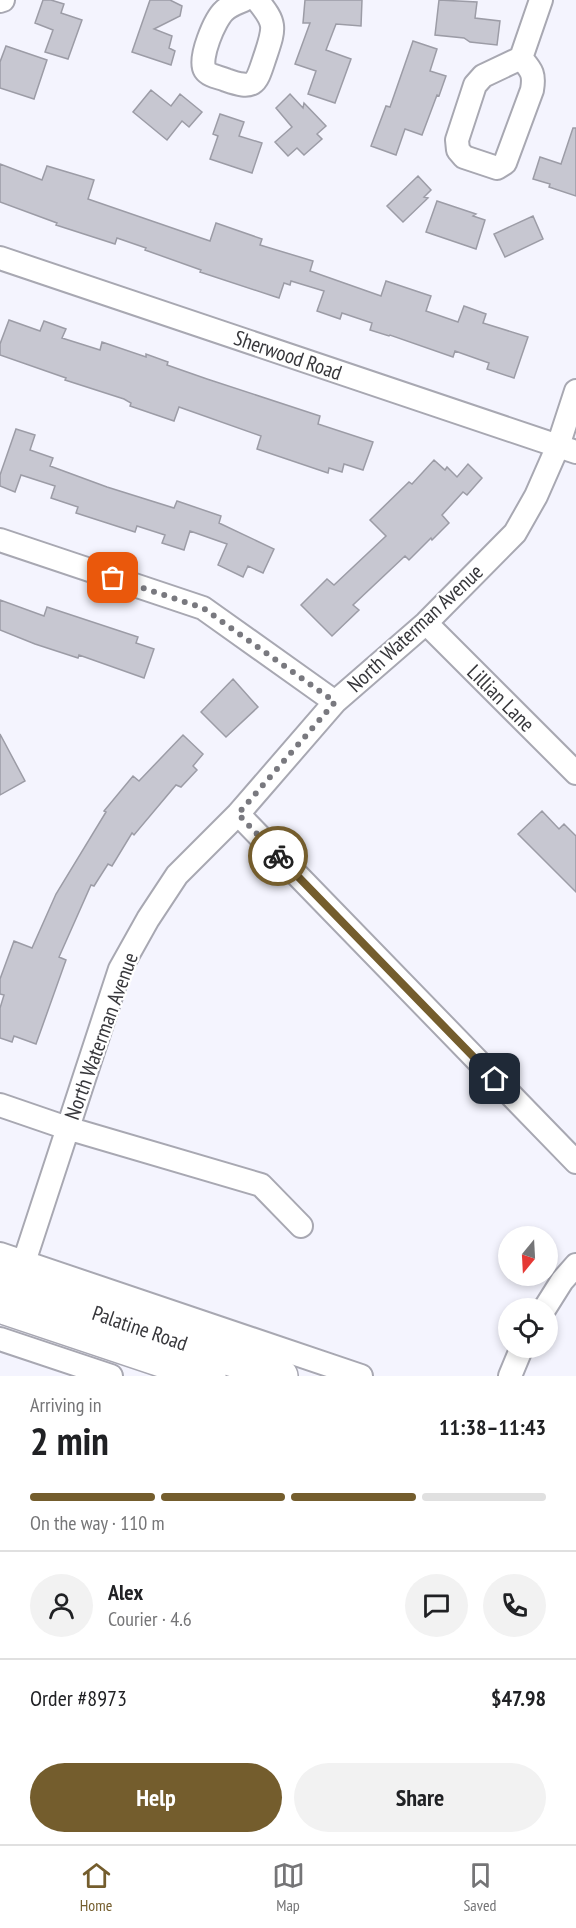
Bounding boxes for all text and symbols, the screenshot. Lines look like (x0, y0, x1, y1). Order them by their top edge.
street label: Sherwood Road (230, 324, 346, 386)
pin (87, 552, 138, 603)
street label: North Waterman Avenue (341, 558, 489, 698)
icon: bag (96, 561, 129, 594)
street label: Lillian Lane (462, 659, 540, 737)
courier (248, 826, 308, 886)
icon: bike (262, 840, 295, 873)
street label: North Waterman Avenue (58, 949, 144, 1123)
pin (469, 1053, 520, 1104)
icon: home (478, 1062, 511, 1095)
north arrow (498, 1226, 558, 1286)
map controls (498, 1226, 558, 1358)
button: locate (498, 1298, 558, 1358)
street label: Palatine Road (89, 1299, 191, 1357)
text: Arriving in (30, 1392, 102, 1418)
text: 11:38–11:43 (439, 1413, 546, 1441)
text: 2 min (30, 1415, 109, 1466)
text: On the way · 110 m (30, 1510, 165, 1536)
button: person (30, 1574, 93, 1637)
button: chat (405, 1574, 468, 1637)
button: phone (483, 1574, 546, 1637)
text: Alex (108, 1578, 143, 1606)
text: Courier · 4.6 (108, 1606, 192, 1632)
text: Order #8973 (30, 1684, 127, 1712)
text: $47.98 (491, 1684, 546, 1712)
button: Help (30, 1763, 282, 1832)
button: Share (294, 1763, 546, 1832)
tab: Home (80, 1859, 113, 1915)
tab: Map (272, 1859, 305, 1915)
tab: Saved (464, 1859, 497, 1915)

